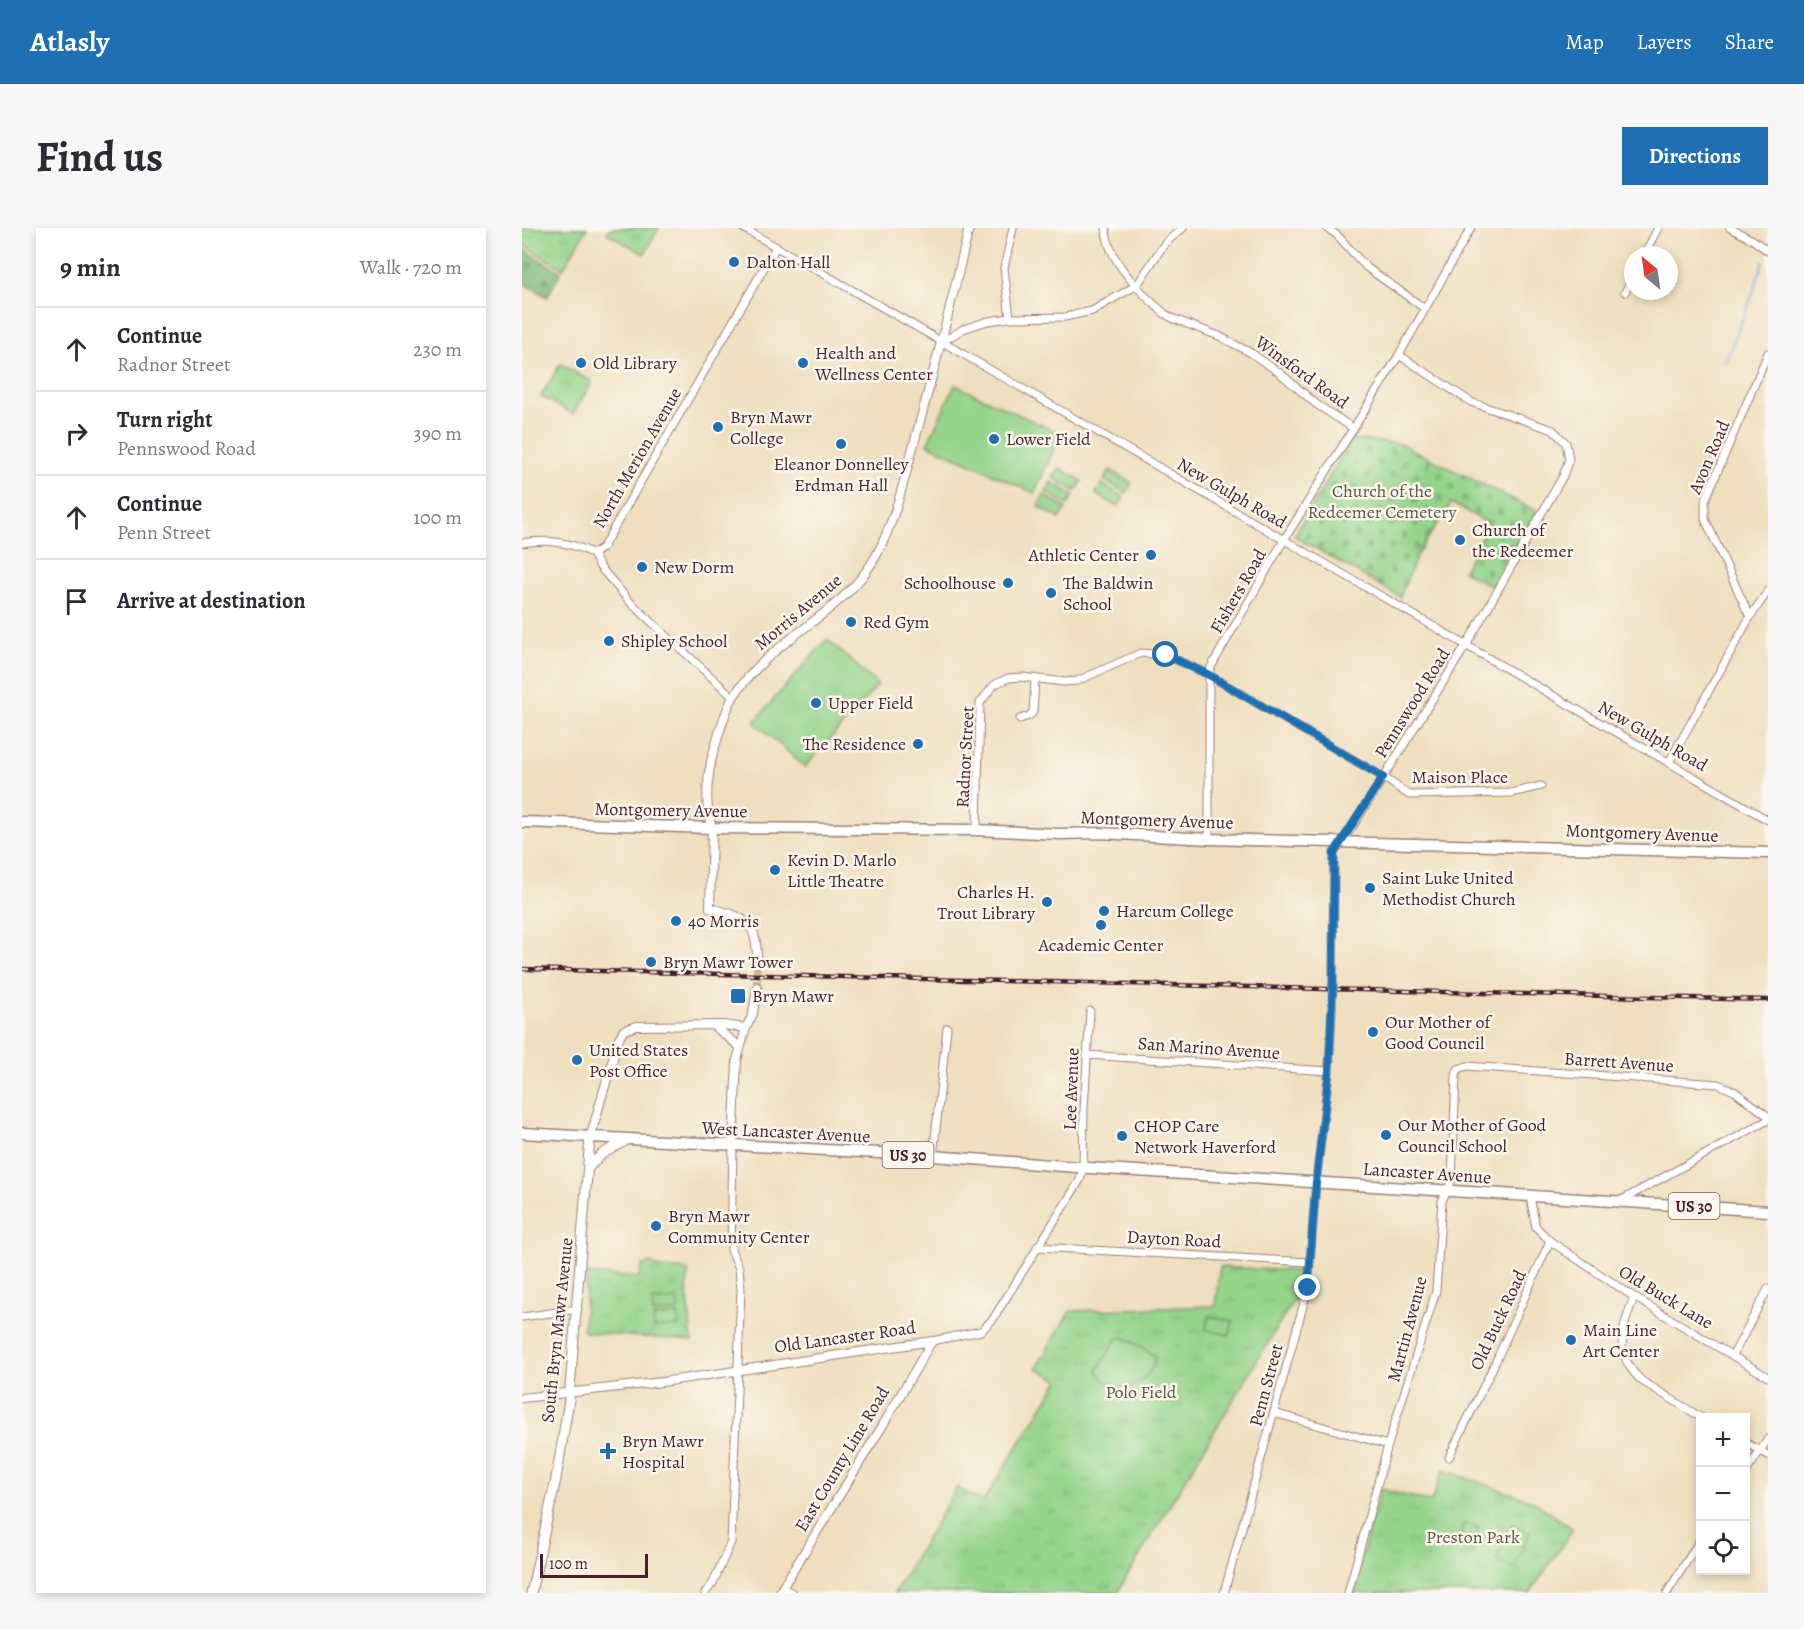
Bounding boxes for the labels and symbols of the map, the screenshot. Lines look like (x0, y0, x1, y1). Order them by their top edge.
north arrow (1624, 246, 1678, 300)
place label: Dalton Hall (746, 250, 831, 274)
marker: Dalton Hall (727, 255, 741, 269)
street label: Winsford Road (1250, 329, 1354, 414)
place label: Health and Wellness Center (814, 341, 933, 386)
place label: Old Library (593, 351, 678, 375)
marker: Old Library (574, 356, 588, 370)
marker: Health and Wellness Center (796, 356, 810, 370)
street label: North Merion Avenue (587, 383, 687, 533)
place label: Bryn Mawr College (730, 405, 812, 450)
street label: Avon Road (1682, 416, 1735, 498)
marker: Bryn Mawr College (711, 420, 725, 434)
place label: Lower Field (1006, 427, 1091, 451)
marker: Lower Field (987, 432, 1001, 446)
marker: Eleanor Donnelley Erdman Hall (834, 437, 848, 451)
place label: Eleanor Donnelley Erdman Hall (773, 452, 909, 497)
street label: New Gulph Road (1173, 452, 1291, 534)
park label: Church of the Redeemer Cemetery (1307, 479, 1457, 524)
place label: Church of the Redeemer (1472, 518, 1574, 563)
marker: Church of the Redeemer (1453, 533, 1467, 547)
place label: Athletic Center (1028, 543, 1139, 567)
street label: Fishers Road (1204, 544, 1272, 638)
marker: Athletic Center (1144, 548, 1158, 562)
place label: New Dorm (654, 555, 734, 579)
marker: New Dorm (635, 560, 649, 574)
street label: Morris Avenue (749, 568, 847, 656)
place label: Schoolhouse (904, 571, 996, 595)
place label: The Baldwin School (1063, 571, 1153, 616)
marker: Schoolhouse (1001, 576, 1015, 590)
marker: The Baldwin School (1044, 586, 1058, 600)
place label: Red Gym (863, 610, 929, 634)
marker: Red Gym (844, 615, 858, 629)
place label: Shipley School (621, 629, 728, 653)
marker: Shipley School (602, 634, 616, 648)
route start (1152, 641, 1178, 667)
street label: Pennswood Road (1369, 643, 1456, 762)
place label: Upper Field (828, 691, 914, 715)
street label: New Gulph Road (1594, 695, 1712, 777)
marker: Upper Field (809, 696, 823, 710)
street label: Radnor Street (950, 705, 980, 809)
place label: The Residence (803, 732, 906, 756)
marker: The Residence (911, 737, 925, 751)
street label: Maison Place (1412, 765, 1508, 789)
street label: Montgomery Avenue (594, 797, 748, 823)
street label: Montgomery Avenue (1080, 805, 1234, 835)
street label: Montgomery Avenue (1565, 818, 1719, 848)
place label: Kevin D. Marlo Little Theatre (787, 848, 897, 893)
marker: Kevin D. Marlo Little Theatre (768, 863, 782, 877)
place label: Saint Luke United Methodist Church (1382, 866, 1516, 911)
place label: Charles H. Trout Library (937, 880, 1036, 925)
marker: Saint Luke United Methodist Church (1363, 881, 1377, 895)
marker: Charles H. Trout Library (1040, 895, 1054, 909)
place label: Harcum College (1116, 899, 1234, 923)
marker: Harcum College (1097, 904, 1111, 918)
place label: 40 Morris (688, 909, 759, 933)
marker: 40 Morris (669, 914, 683, 928)
marker: Academic Center (1094, 918, 1108, 932)
place label: Academic Center (1038, 933, 1164, 957)
place label: Bryn Mawr Tower (663, 950, 793, 974)
marker: Bryn Mawr Tower (644, 955, 658, 969)
place label: Bryn Mawr (752, 984, 834, 1008)
marker: Bryn Mawr (729, 987, 747, 1005)
place label: Our Mother of Good Council (1385, 1010, 1494, 1055)
marker: Our Mother of Good Council (1366, 1025, 1380, 1039)
street label: San Marino Avenue (1137, 1031, 1281, 1065)
place label: United States Post Office (589, 1038, 688, 1083)
street label: Barrett Avenue (1563, 1046, 1675, 1078)
street label: Lee Avenue (1058, 1047, 1084, 1131)
marker: United States Post Office (570, 1053, 584, 1067)
place label: Our Mother of Good Council School (1398, 1113, 1547, 1158)
place label: CHOP Care Network Haverford (1134, 1114, 1277, 1159)
street label: West Lancaster Avenue (700, 1116, 871, 1148)
marker: Our Mother of Good Council School (1379, 1128, 1393, 1142)
marker: CHOP Care Network Haverford (1115, 1129, 1129, 1143)
road number: US 30 (882, 1142, 934, 1168)
street label: Lancaster Avenue (1362, 1157, 1492, 1189)
road number: US 30 (1668, 1193, 1720, 1219)
place label: Bryn Mawr Community Center (668, 1204, 810, 1249)
marker: Bryn Mawr Community Center (649, 1219, 663, 1233)
street label: Dayton Road (1126, 1225, 1222, 1253)
street label: South Bryn Mawr Avenue (535, 1236, 579, 1424)
street label: Old Buck Lane (1614, 1259, 1718, 1335)
street label: Old Buck Road (1464, 1266, 1532, 1374)
route end (1294, 1274, 1320, 1300)
street label: Martin Avenue (1381, 1274, 1433, 1384)
street label: Old Lancaster Road (773, 1315, 918, 1359)
place label: Main Line Art Center (1582, 1318, 1659, 1363)
marker: Main Line Art Center (1564, 1333, 1578, 1347)
street label: Penn Street (1243, 1341, 1289, 1429)
park label: Polo Field (1105, 1380, 1177, 1404)
street label: East County Line Road (789, 1382, 895, 1536)
place label: Bryn Mawr Hospital (622, 1429, 704, 1474)
marker: Bryn Mawr Hospital (599, 1442, 617, 1460)
park label: Preston Park (1426, 1525, 1520, 1549)
scale bar (540, 1551, 648, 1578)

